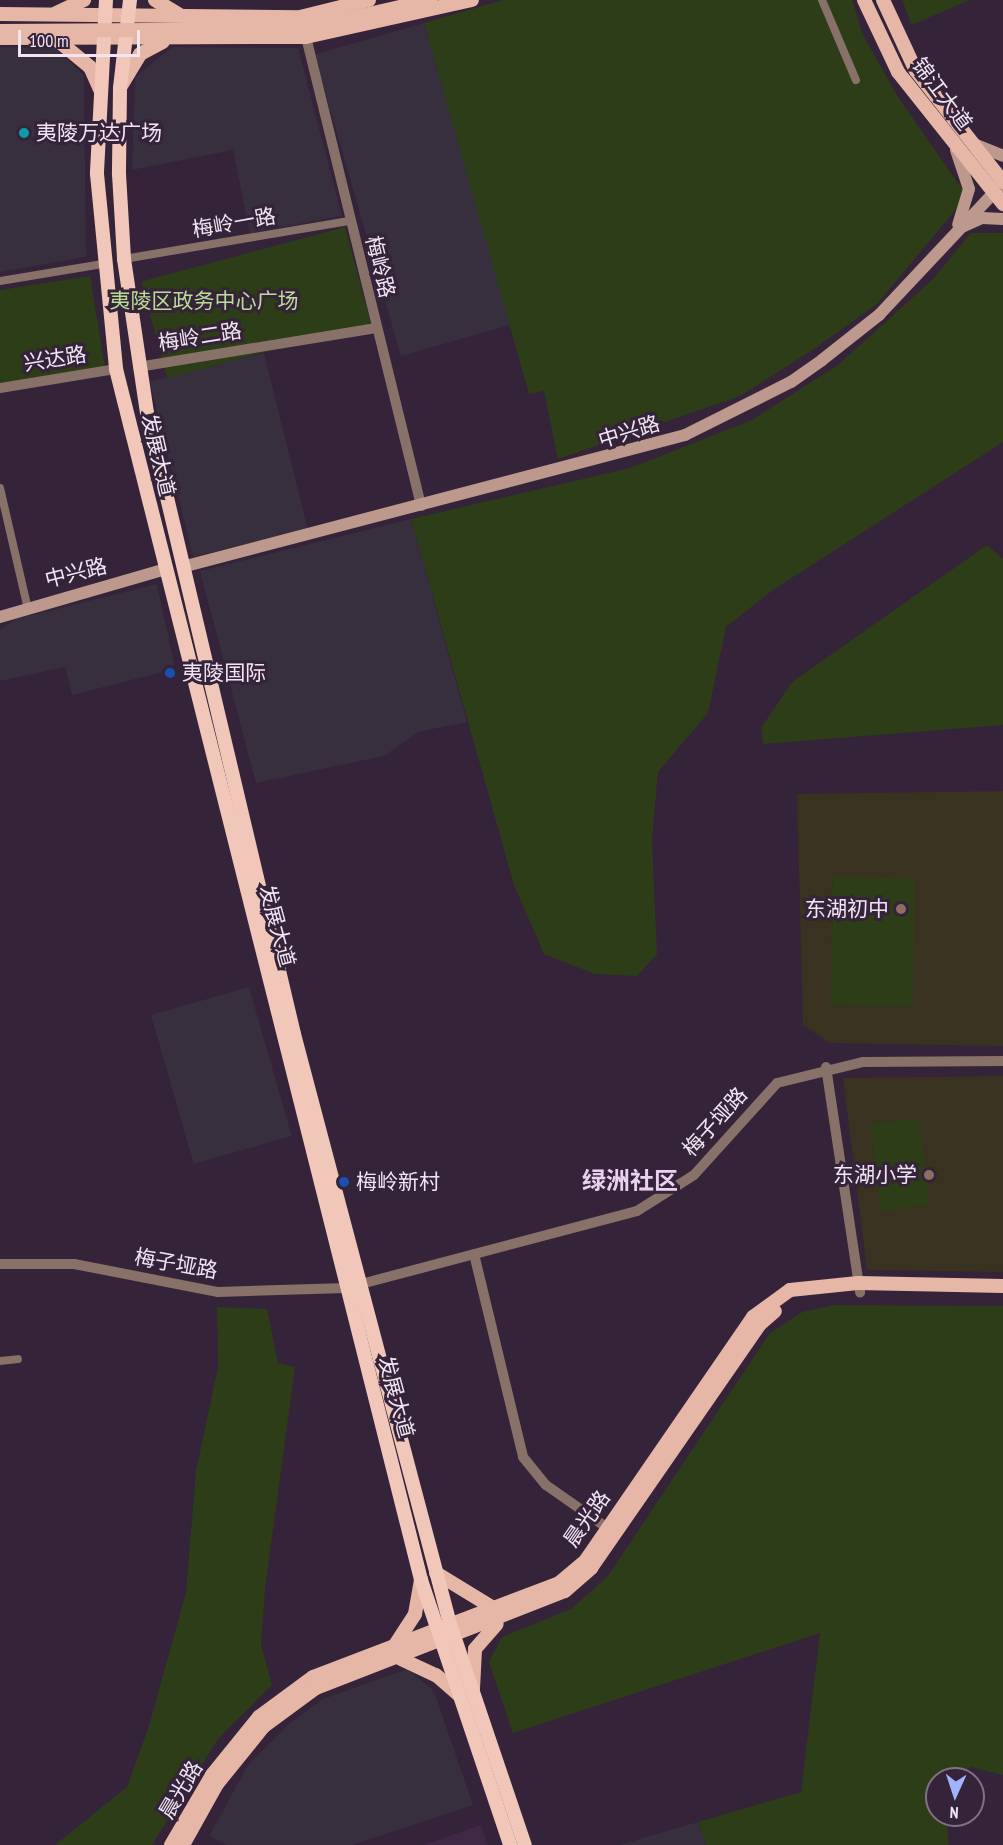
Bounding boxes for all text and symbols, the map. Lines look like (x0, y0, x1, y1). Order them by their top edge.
scale bar (21, 18, 142, 56)
text: 100 m (29, 29, 69, 52)
street label: 锦江大道 (907, 53, 977, 135)
place label: 夷陵万达广场 (36, 120, 162, 146)
marker: 夷陵万达广场 (17, 126, 31, 140)
street label: 梅岭一路 (190, 203, 278, 243)
street label: 梅岭路 (360, 233, 400, 301)
park label: 夷陵区政务中心广场 (110, 288, 298, 314)
street label: 梅岭二路 (157, 318, 243, 356)
street label: 兴达路 (22, 342, 88, 376)
street label: 发展大道 (136, 411, 180, 499)
street label: 中兴路 (595, 411, 663, 453)
street label: 中兴路 (42, 553, 110, 593)
place label: 夷陵国际 (182, 660, 266, 686)
marker: 夷陵国际 (163, 666, 177, 680)
street label: 发展大道 (254, 882, 300, 970)
place label: 东湖初中 (805, 896, 889, 922)
marker: 东湖初中 (894, 902, 908, 916)
street label: 梅子垭路 (678, 1082, 752, 1162)
place label: 东湖小学 (833, 1162, 917, 1188)
district label: 绿洲社区 (582, 1167, 678, 1195)
marker: 东湖小学 (922, 1168, 936, 1182)
place label: 梅岭新村 (356, 1169, 440, 1195)
marker: 梅岭新村 (337, 1175, 351, 1189)
street label: 梅子垭路 (132, 1244, 220, 1284)
street label: 发展大道 (373, 1353, 419, 1441)
street label: 晨光路 (559, 1486, 615, 1552)
street label: 晨光路 (154, 1757, 208, 1823)
north arrow (925, 1767, 985, 1827)
text: N (949, 1803, 959, 1823)

